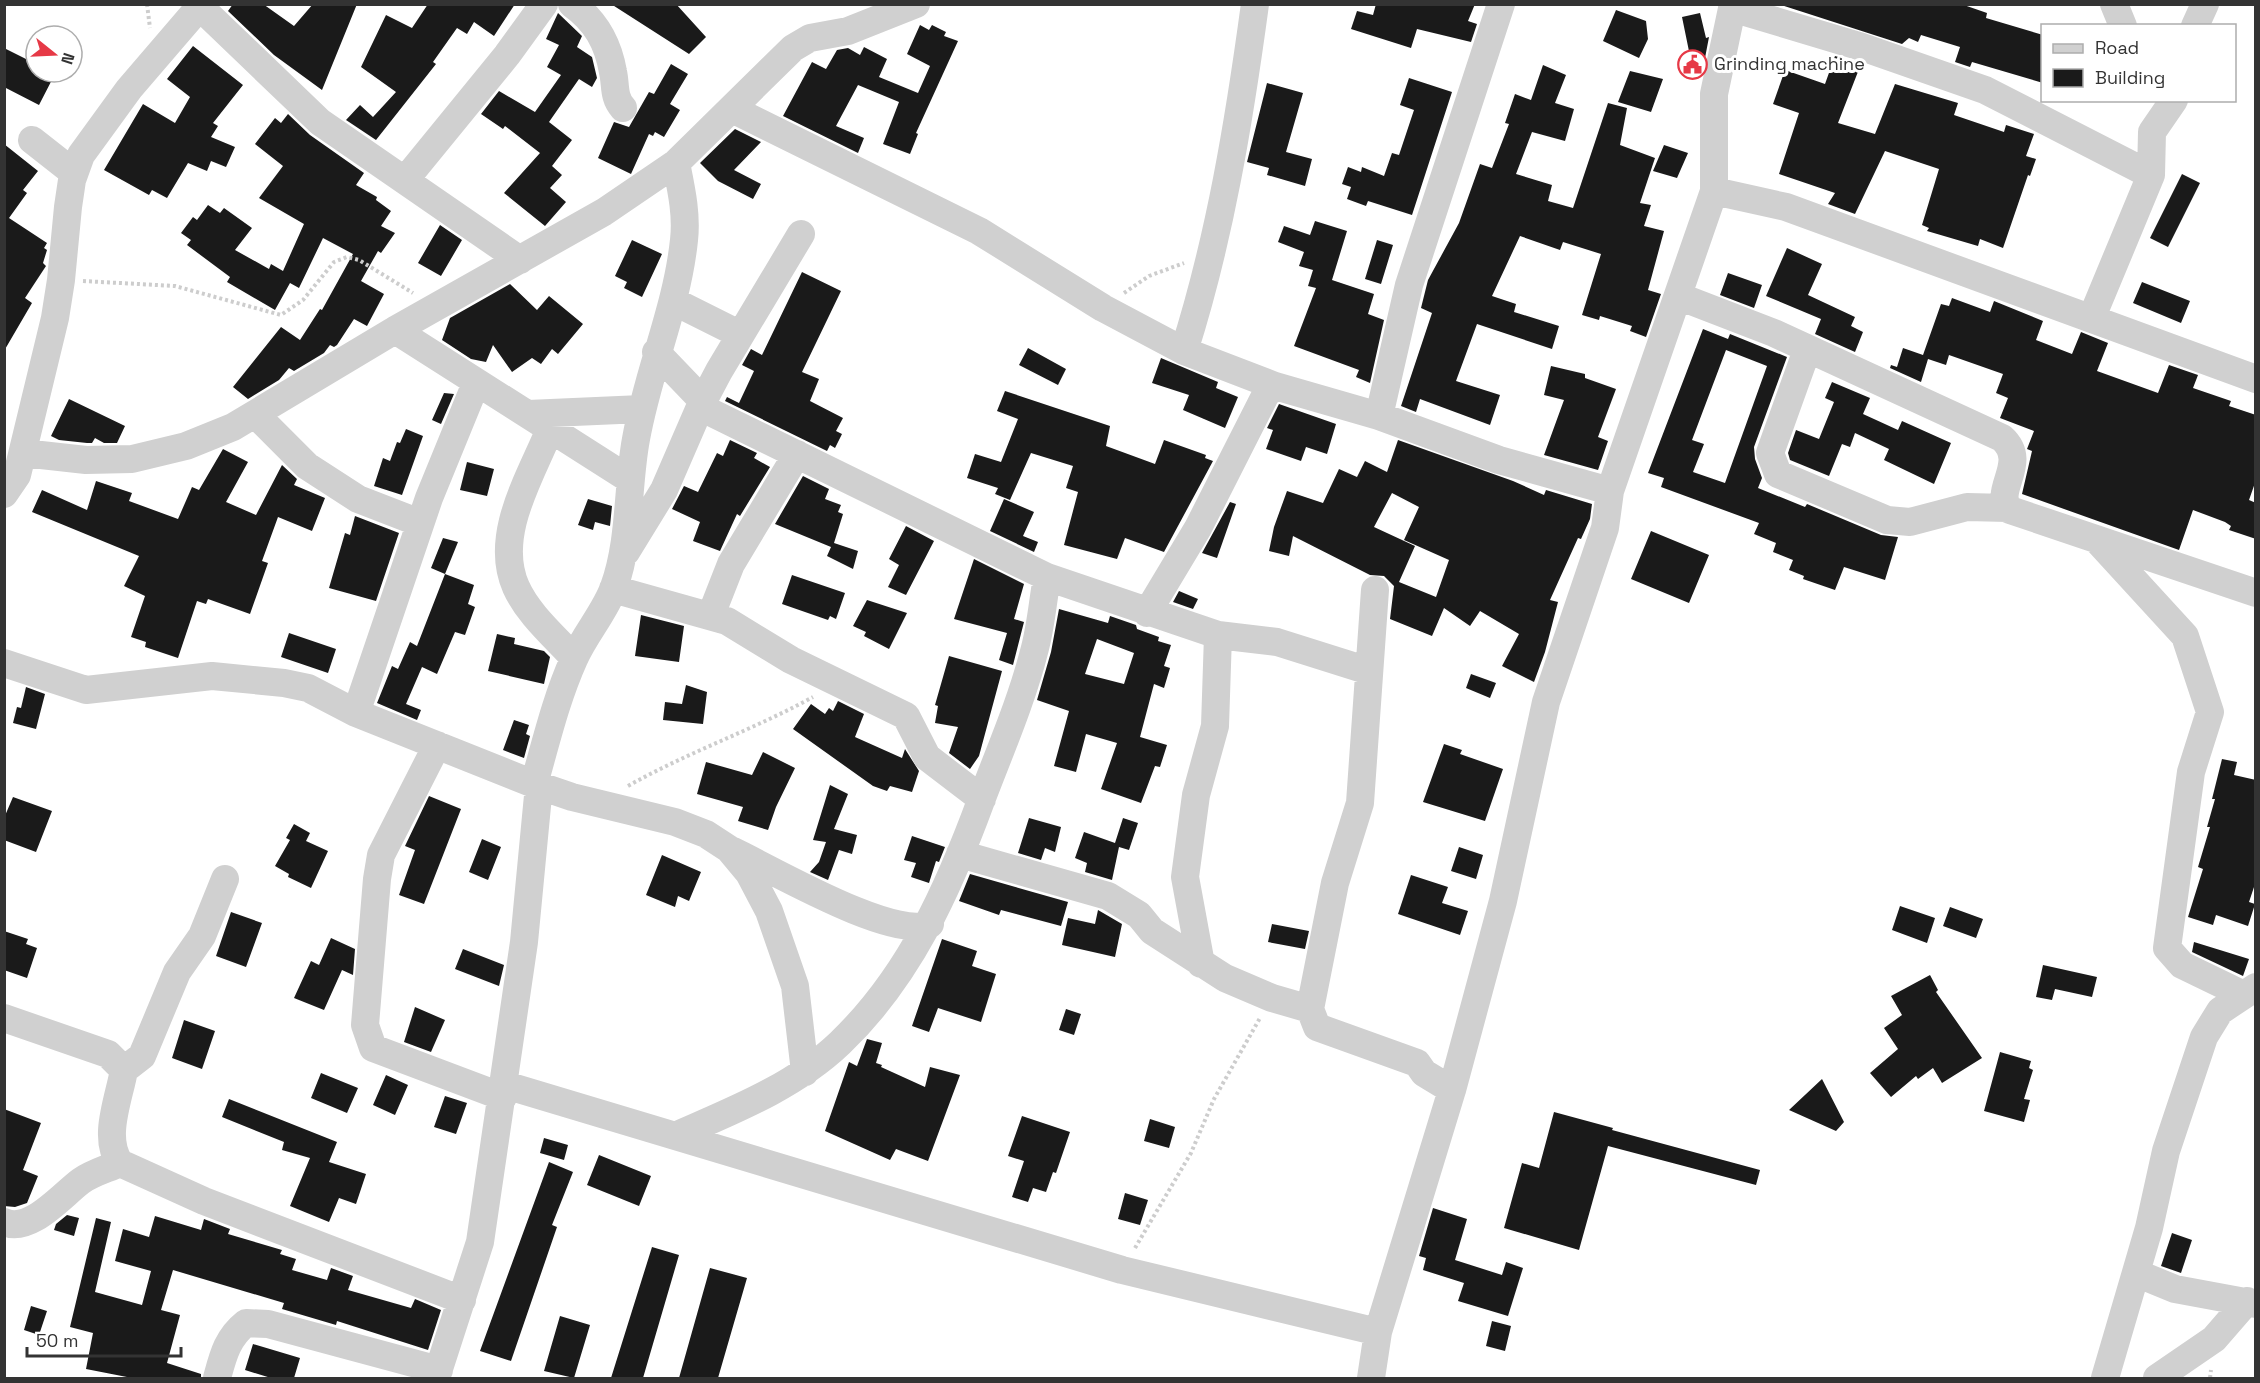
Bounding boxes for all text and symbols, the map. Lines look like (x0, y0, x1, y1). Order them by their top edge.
north arrow (24, 24, 84, 84)
legend (2041, 24, 2236, 102)
text: Road (2095, 36, 2139, 59)
public building icon: Grinding machine (1677, 48, 1709, 80)
text: N (56, 50, 79, 67)
place label: Grinding machine (1714, 52, 1865, 75)
text: Building (2095, 66, 2165, 89)
scale bar (27, 1320, 182, 1358)
text: 50 m (36, 1329, 78, 1352)

